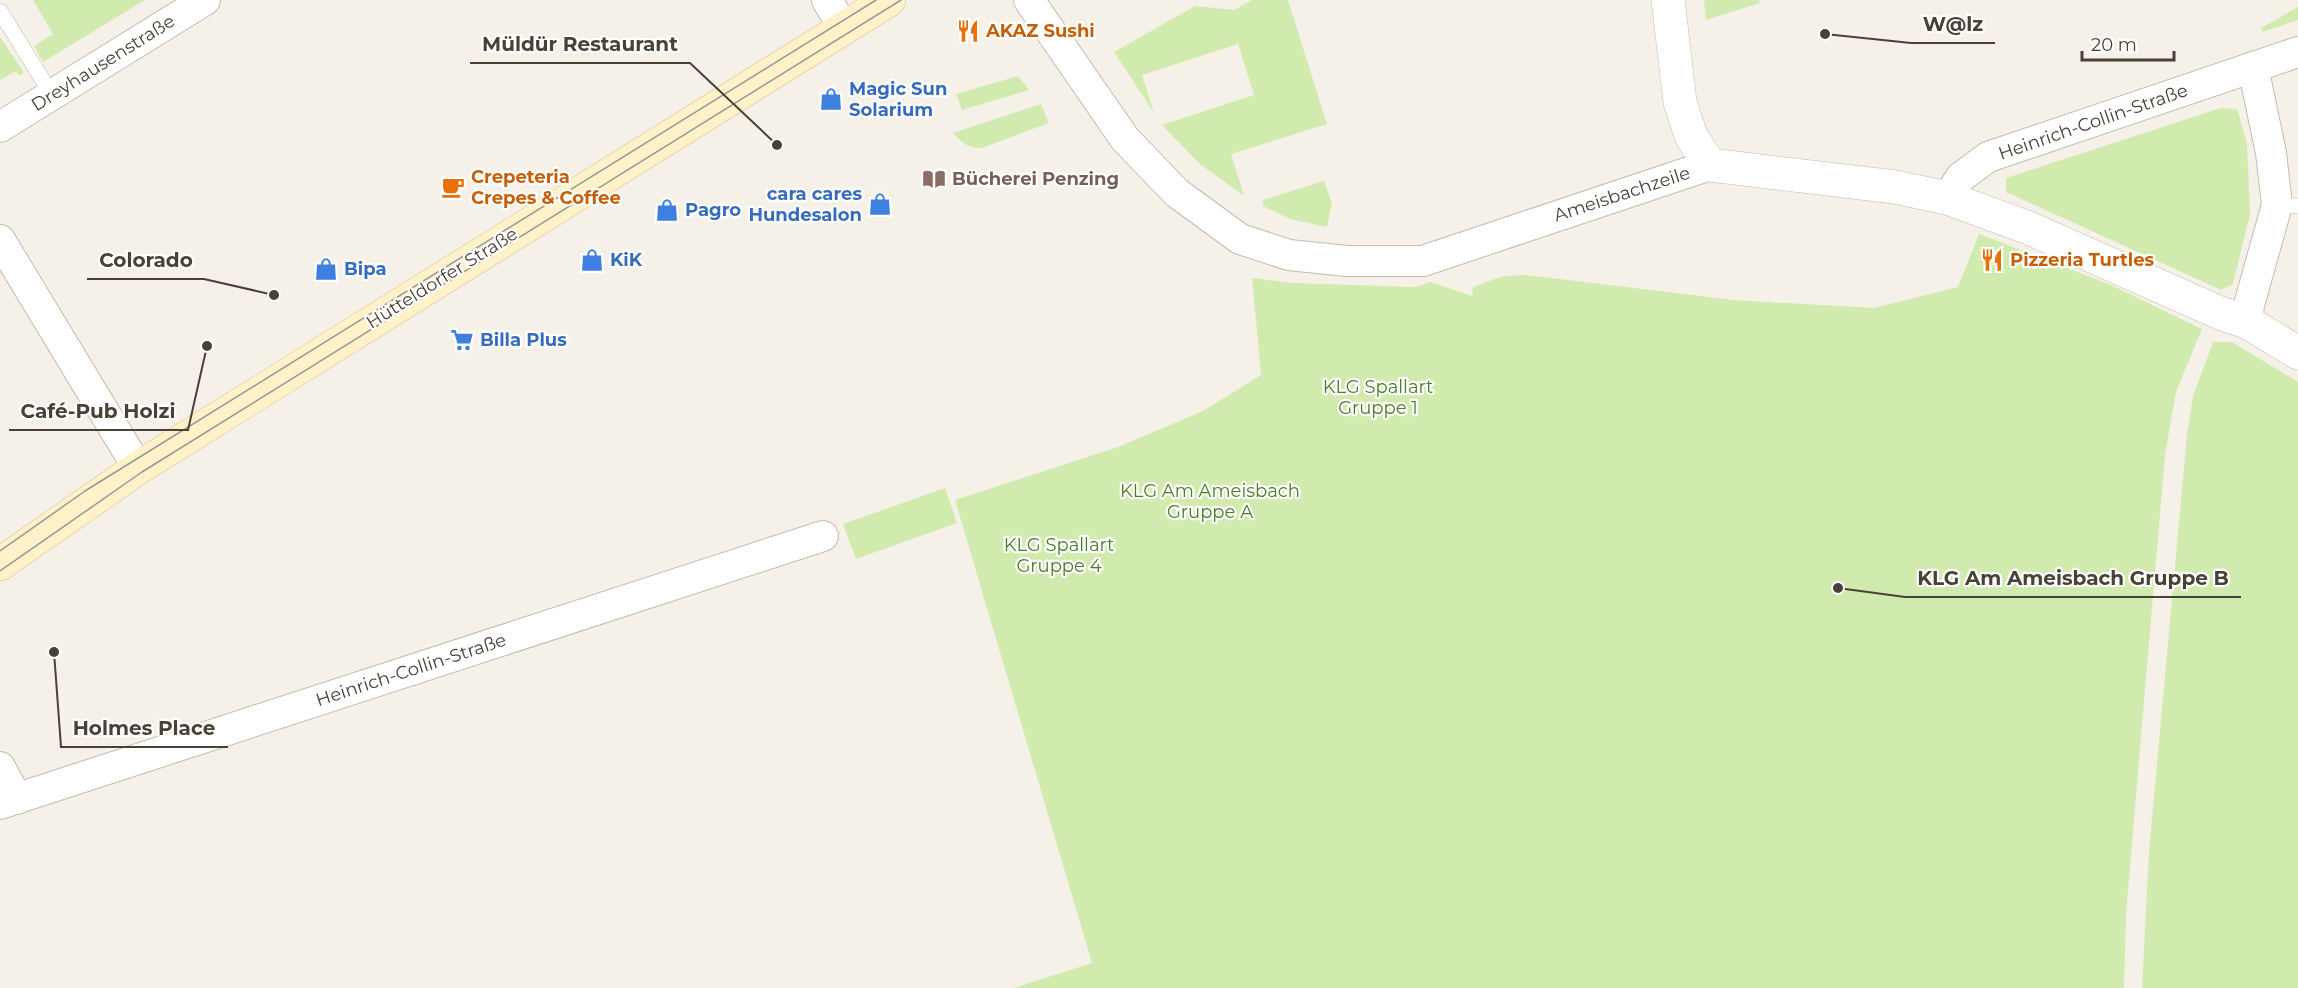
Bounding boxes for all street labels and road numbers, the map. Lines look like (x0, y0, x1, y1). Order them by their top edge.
street label: Dreyhausenstraße (27, 10, 179, 116)
street label: Heinrich-Collin-Straße (1995, 79, 2191, 165)
street label: Ameisbachzeile (1551, 162, 1693, 226)
street label: Hütteldorfer Straße (362, 222, 522, 334)
street label: Heinrich-Collin-Straße (313, 629, 509, 711)

